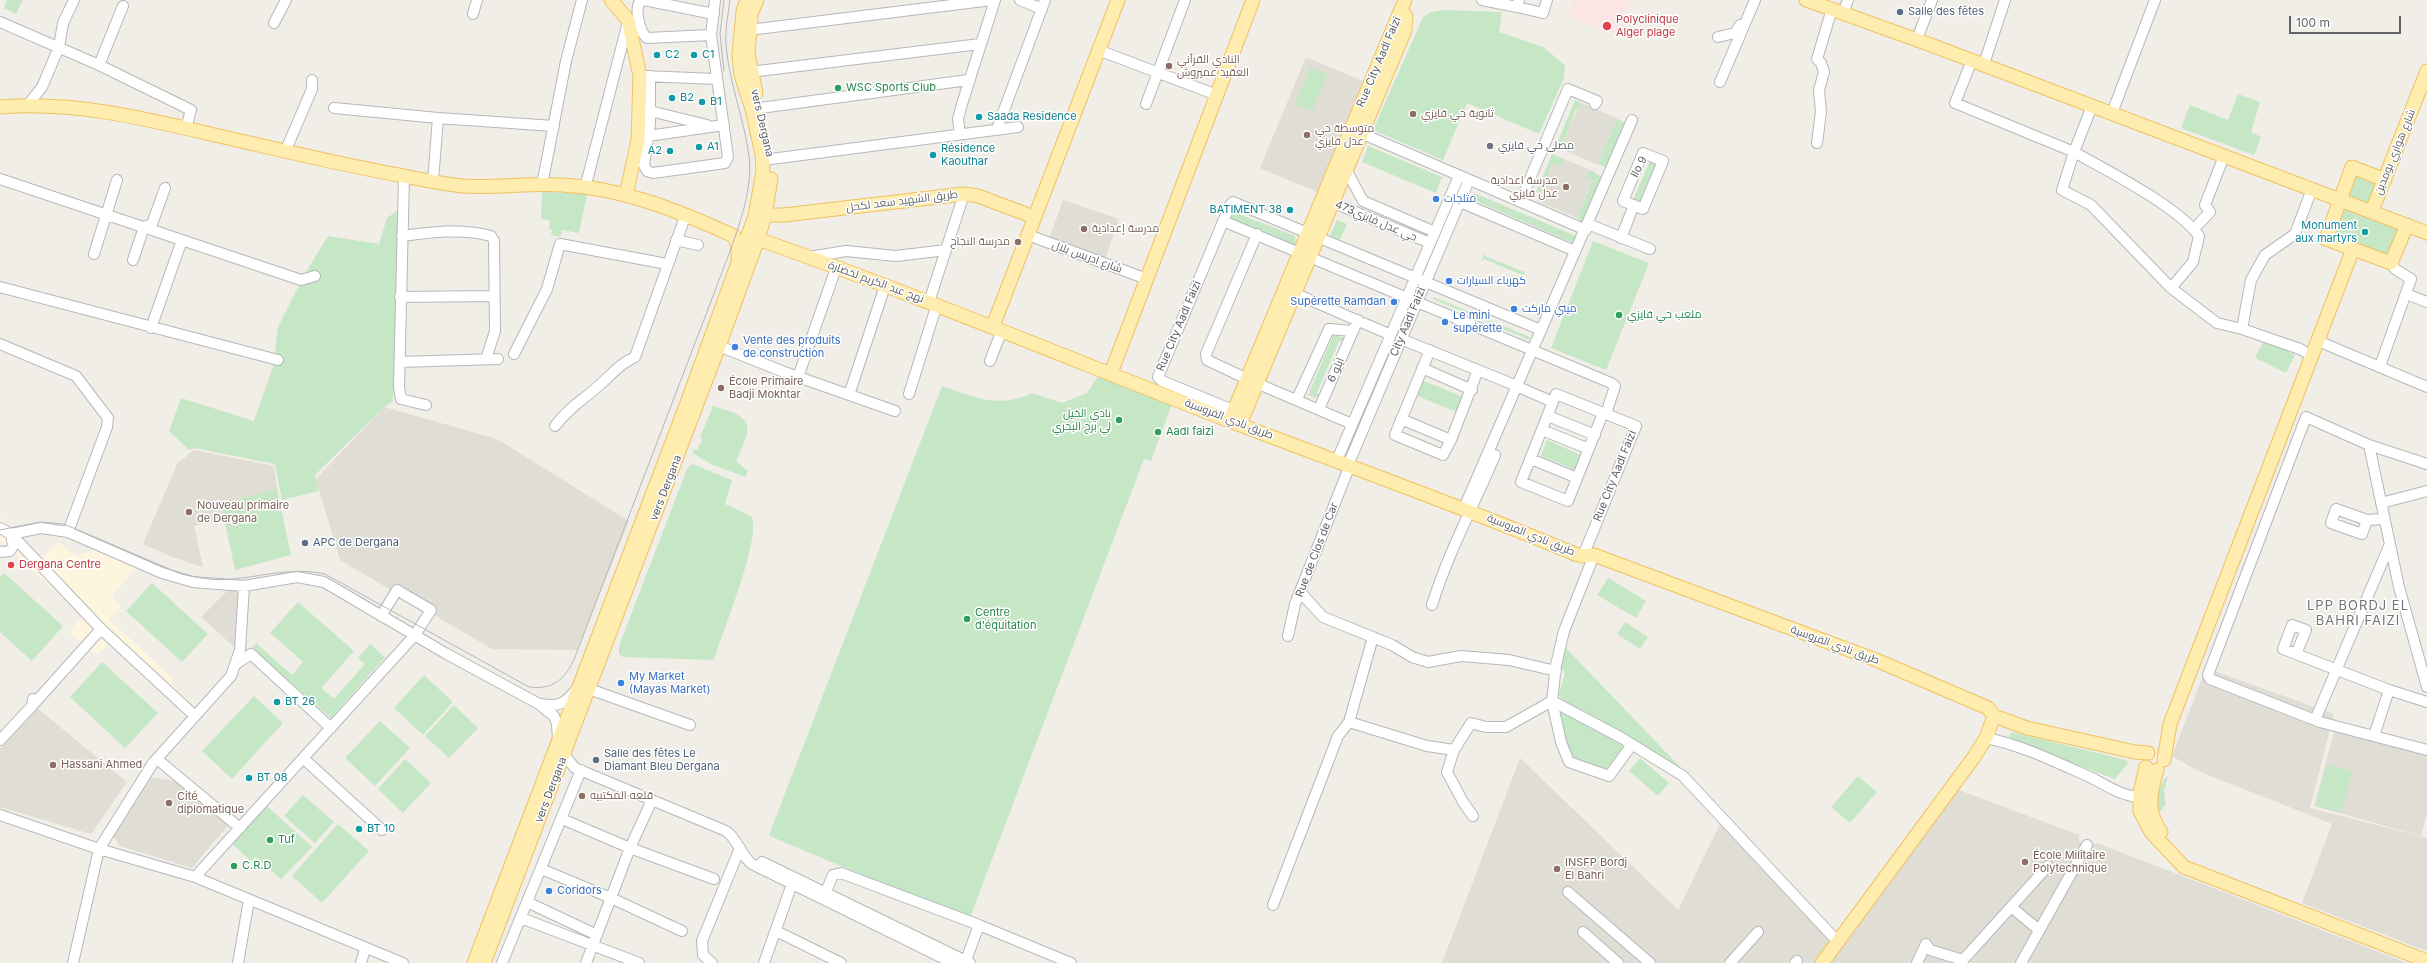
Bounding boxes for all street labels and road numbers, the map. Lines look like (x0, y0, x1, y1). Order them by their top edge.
street label: Rue City Aadl Faizi (1354, 15, 1404, 109)
street label: vers Dergana (748, 88, 776, 158)
street label: شارع هواري بومدين (2372, 107, 2418, 197)
street label: Ilo 9 (1628, 154, 1650, 180)
street label: طريق الشهيد سعد لكحل (845, 188, 959, 214)
street label: 473حي عدل فايزي (1333, 198, 1419, 244)
street label: شارع ادريس بلال (1050, 238, 1124, 276)
street label: نهج عبد الكريم لخضارة (826, 258, 926, 306)
street label: Rue City Aadl Faizi (1154, 279, 1204, 373)
street label: City Aadl Faizi (1387, 285, 1429, 359)
street label: ايلو 6 (1325, 356, 1347, 384)
street label: طريق نادي الفروسية (1183, 396, 1275, 442)
street label: Rue City Aadl Faizi (1591, 429, 1639, 523)
street label: vers Dergana (647, 453, 685, 523)
street label: Rue de Clos de Car (1293, 501, 1341, 599)
street label: طريق نادي الفروسية (1485, 511, 1577, 559)
street label: طريق نادي الفروسية (1789, 623, 1881, 667)
street label: vers Dergana (532, 755, 570, 825)

